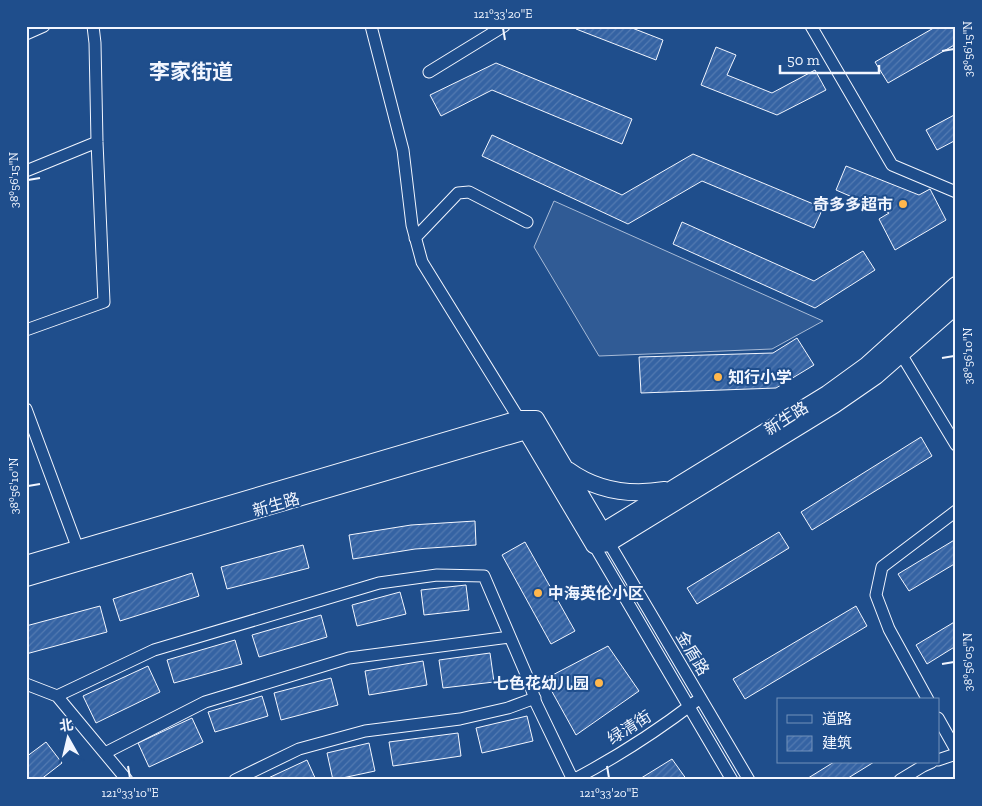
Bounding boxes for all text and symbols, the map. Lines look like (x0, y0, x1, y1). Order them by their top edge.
text: 121°33'20"E (474, 7, 532, 21)
text: 38°56'15"N (961, 21, 975, 77)
scale bar (780, 42, 878, 74)
text: 50 m (787, 51, 820, 69)
district label: 李家街道 (149, 59, 233, 84)
text: 38°56'15"N (7, 152, 21, 208)
place label: 奇多多超市 (813, 195, 893, 214)
marker: 奇多多超市 (897, 198, 909, 210)
text: 38°56'10"N (961, 327, 975, 384)
place label: 知行小学 (728, 368, 792, 387)
marker: 知行小学 (712, 371, 724, 383)
street label: 新生路 (761, 398, 812, 439)
text: 38°56'10"N (7, 457, 21, 514)
street label: 新生路 (250, 489, 302, 520)
place label: 中海英伦小区 (548, 584, 644, 603)
marker: 中海英伦小区 (532, 587, 544, 599)
street label: 金盾路 (672, 628, 713, 679)
text: 38°56'05"N (961, 633, 975, 691)
place label: 七色花幼儿园 (493, 674, 589, 693)
marker: 七色花幼儿园 (593, 677, 605, 689)
legend (777, 698, 940, 764)
street label: 绿清街 (604, 707, 655, 748)
text: 道路 (822, 710, 852, 728)
north arrow (42, 714, 92, 764)
text: 北 (58, 716, 74, 735)
text: 建筑 (822, 734, 852, 752)
text: 121°33'10"E (102, 786, 159, 800)
text: 121°33'20"E (580, 786, 638, 800)

